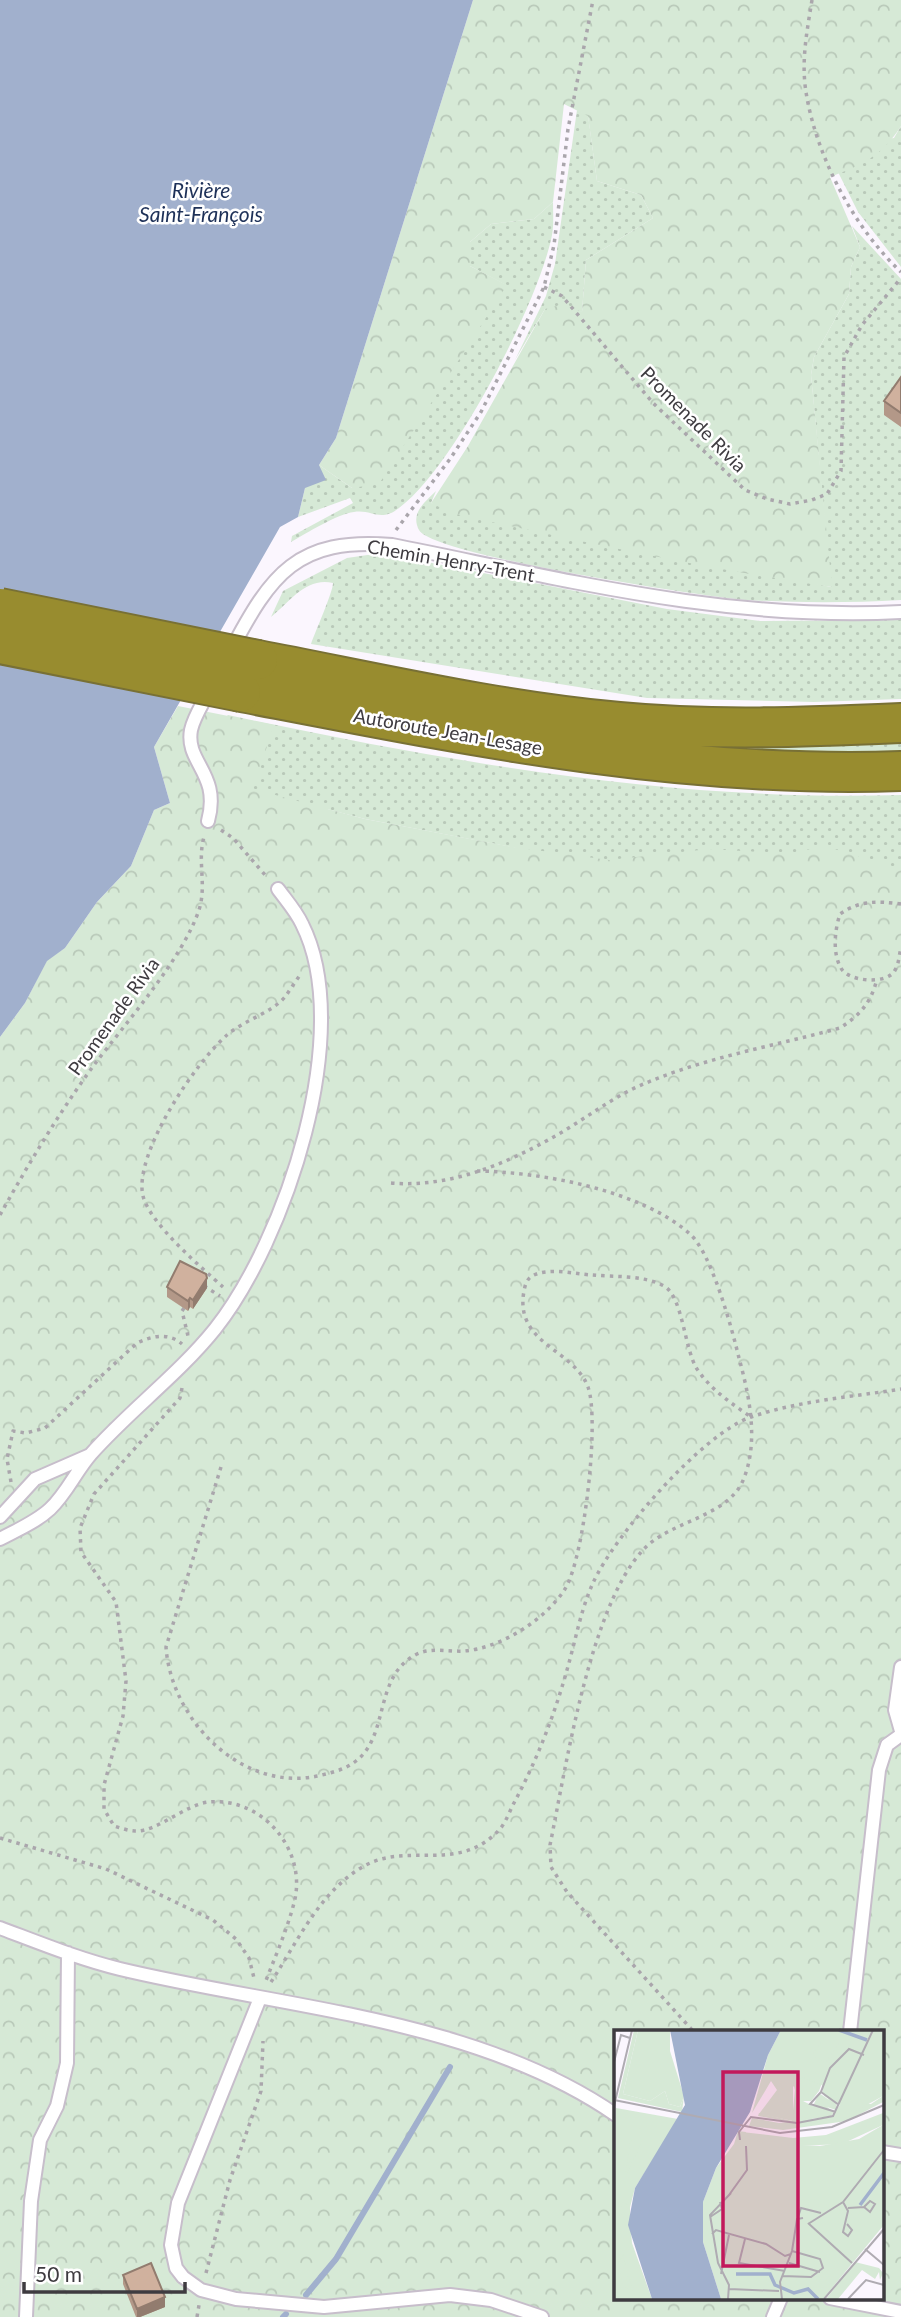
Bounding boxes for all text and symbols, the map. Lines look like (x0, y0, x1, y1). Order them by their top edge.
water label: Rivière Saint-François (139, 177, 263, 226)
street label: Promenade Rivia (636, 361, 752, 477)
street label: Chemin Henry-Trent (366, 534, 537, 586)
street label: Autoroute Jean-Lesage (352, 703, 544, 759)
street label: Promenade Rivia (63, 953, 163, 1079)
inset map (614, 2030, 884, 2300)
scale bar (24, 2250, 186, 2294)
text: 50 m (35, 2261, 82, 2286)

